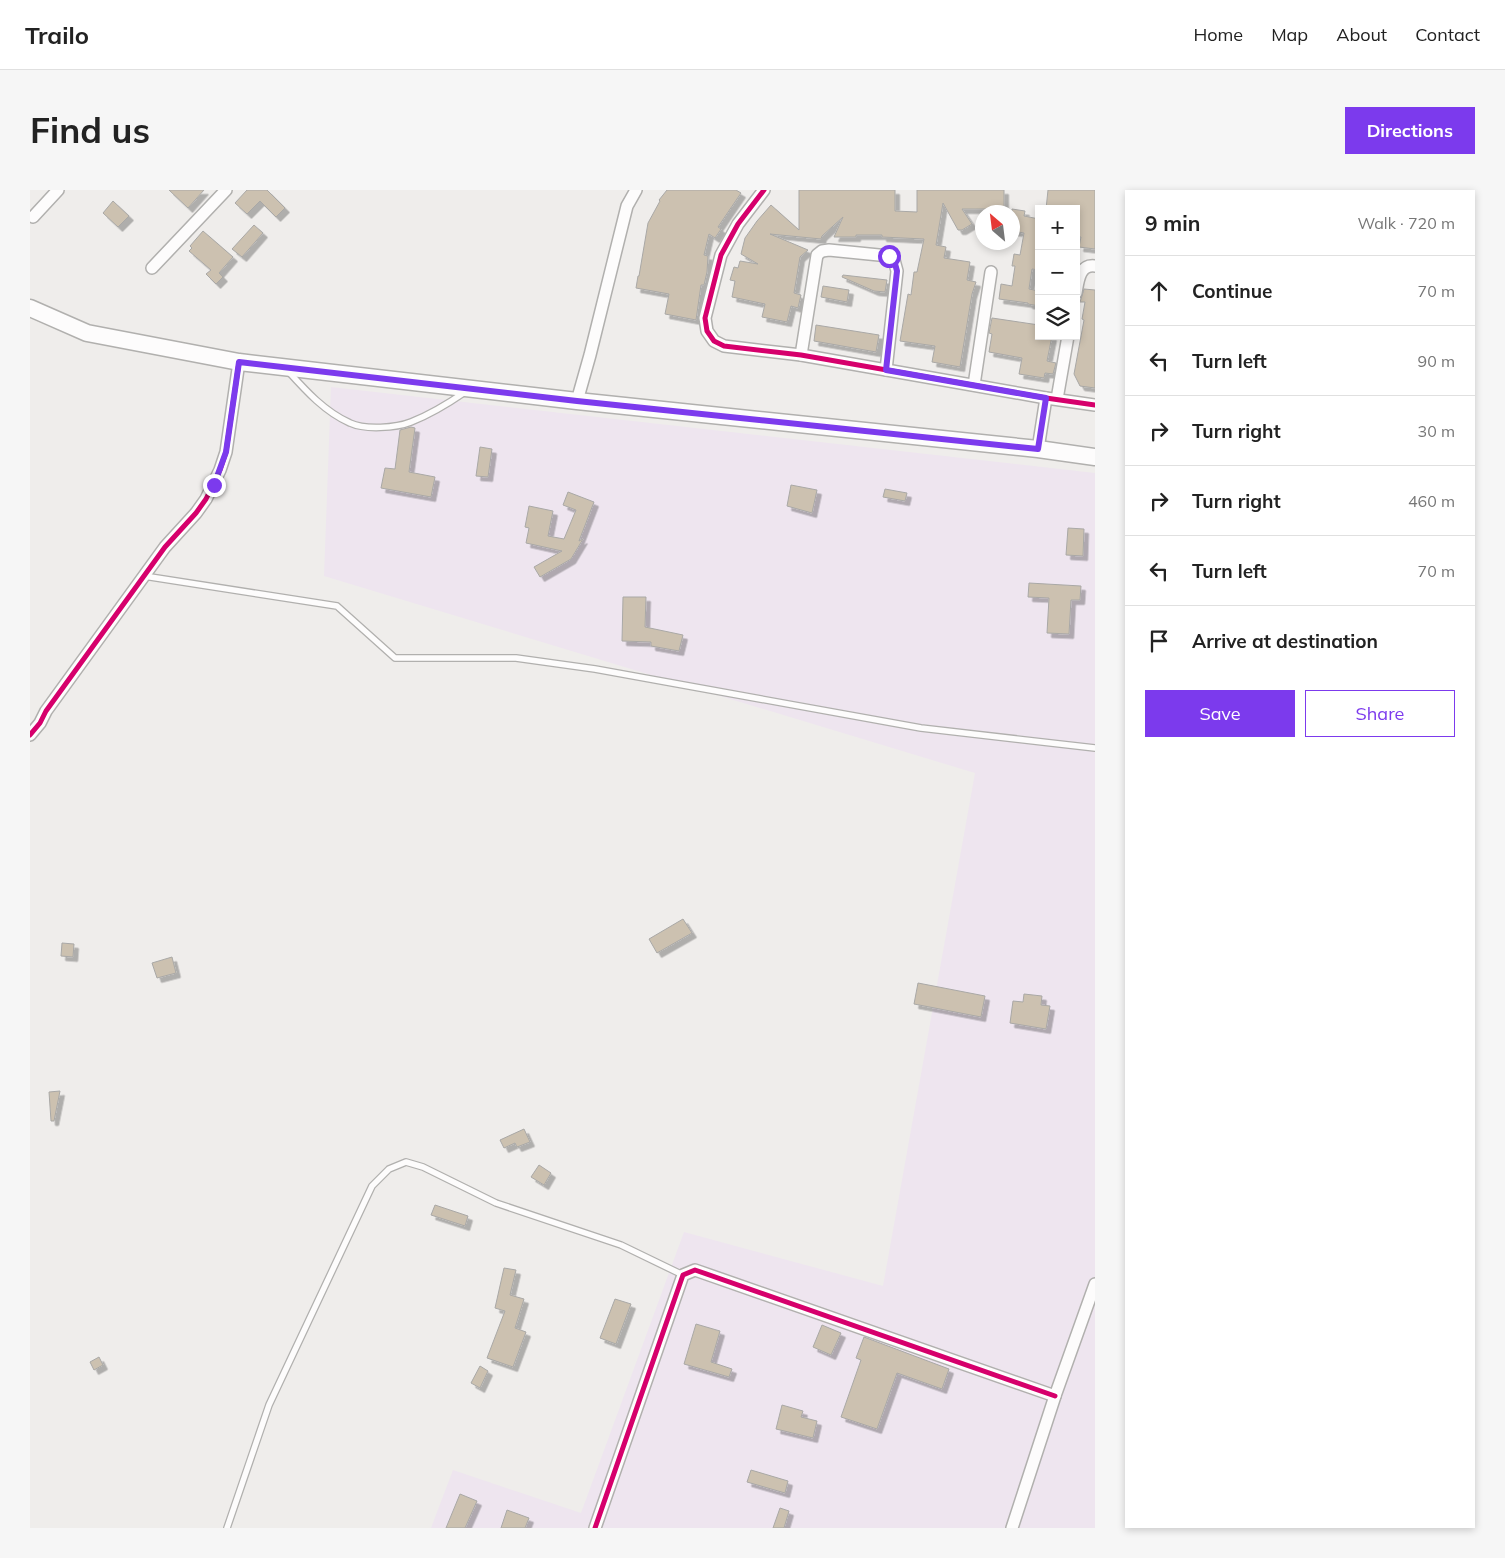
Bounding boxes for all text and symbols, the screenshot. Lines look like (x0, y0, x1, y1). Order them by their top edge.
text: Trailo (25, 20, 89, 50)
text: Home (1193, 23, 1243, 46)
text: Map (1271, 23, 1308, 46)
text: About (1336, 23, 1387, 46)
text: Contact (1415, 23, 1480, 46)
button: Directions (1345, 107, 1475, 154)
text: Find us (30, 108, 150, 152)
north arrow (975, 205, 1020, 250)
map controls (1035, 205, 1080, 340)
button: + (1035, 205, 1080, 250)
text: 9 min (1145, 210, 1200, 236)
text: Walk · 720 m (1357, 213, 1455, 233)
route start (878, 245, 901, 268)
button: − (1035, 250, 1080, 295)
icon: ahead (1145, 277, 1173, 305)
text: Continue (1192, 279, 1272, 303)
text: 70 m (1418, 281, 1455, 301)
button: layers (1035, 295, 1080, 340)
icon: left (1145, 347, 1173, 375)
text: Turn left (1192, 349, 1267, 373)
text: 90 m (1418, 351, 1455, 371)
icon: right (1145, 417, 1173, 445)
text: Turn right (1192, 419, 1281, 443)
text: 30 m (1418, 421, 1455, 441)
route end (203, 474, 226, 497)
icon: right (1145, 487, 1173, 515)
text: Turn right (1192, 489, 1281, 513)
text: 460 m (1408, 491, 1455, 511)
icon: left (1145, 557, 1173, 585)
text: Turn left (1192, 559, 1267, 583)
text: 70 m (1418, 561, 1455, 581)
icon: arrive (1145, 627, 1173, 655)
text: Arrive at destination (1192, 629, 1378, 653)
button: Save (1145, 690, 1295, 737)
button: Share (1305, 690, 1455, 737)

